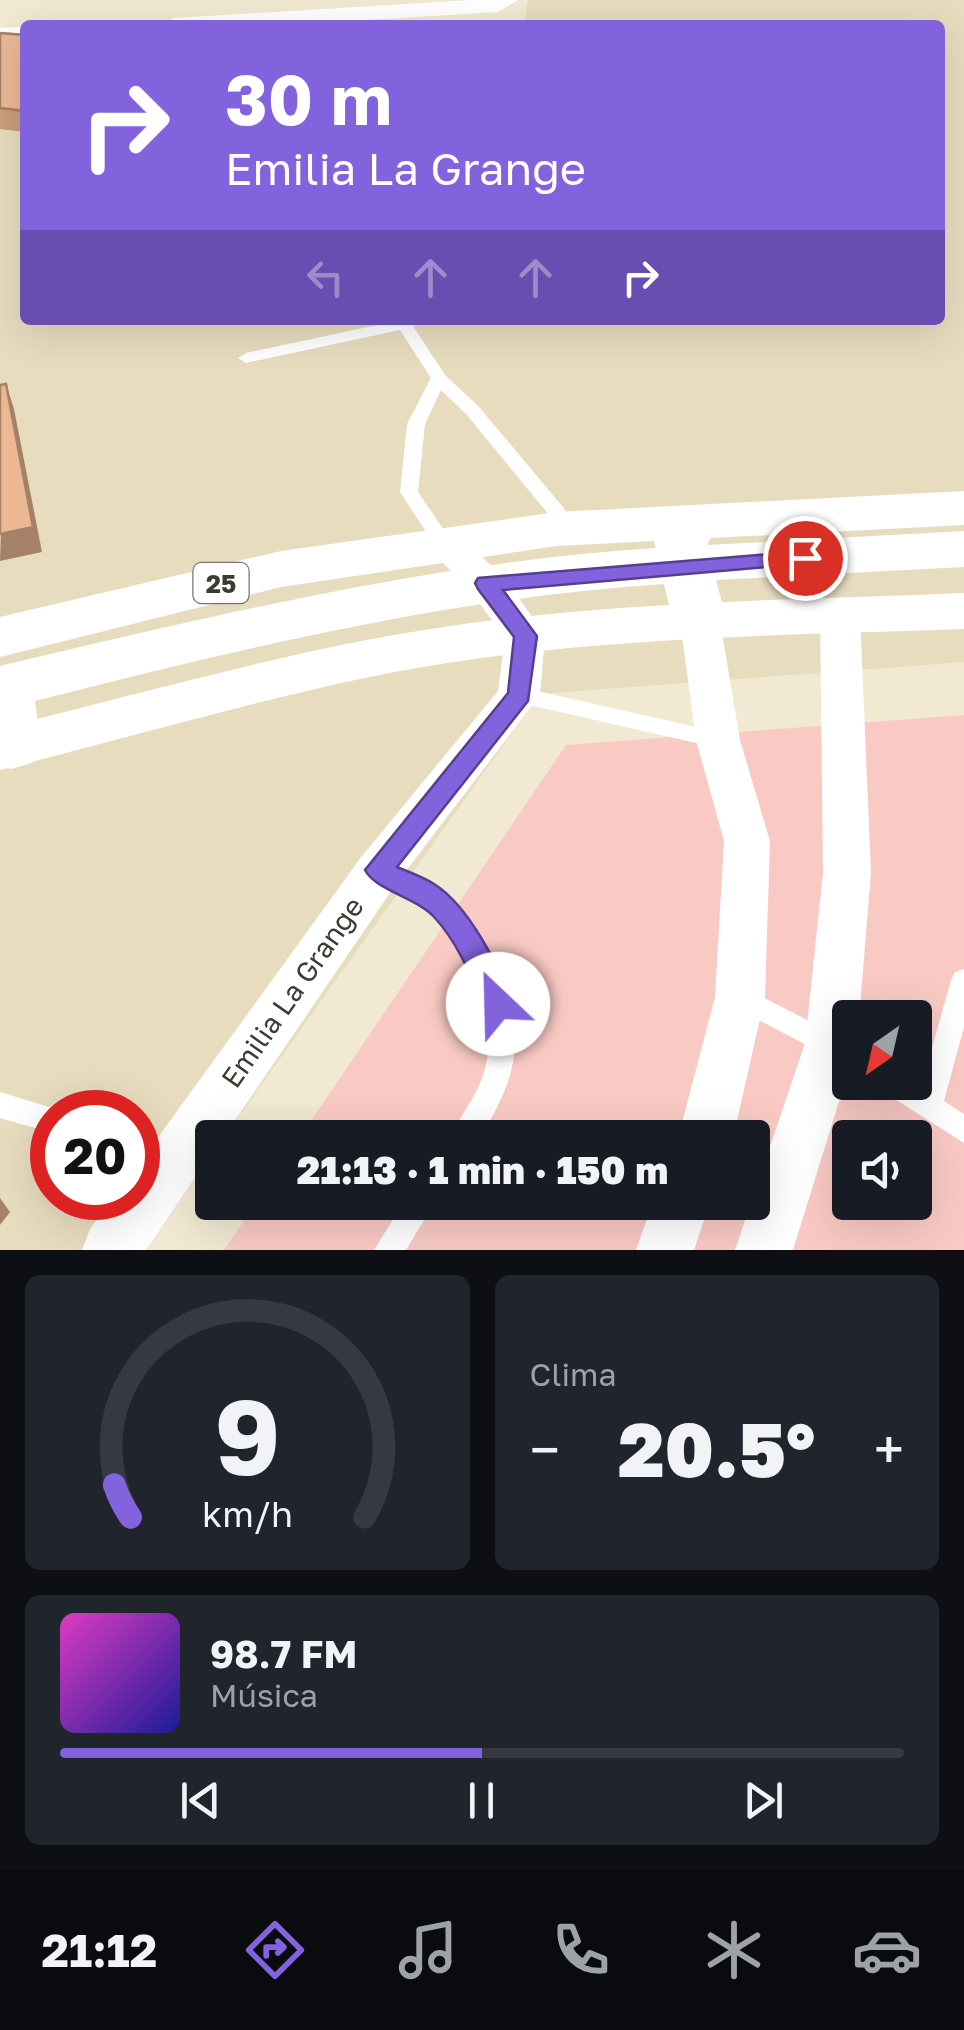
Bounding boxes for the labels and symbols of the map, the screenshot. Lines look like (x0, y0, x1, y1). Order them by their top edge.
pin (763, 516, 848, 601)
road number: 25 (194, 563, 248, 603)
street label: Emilia La Grange (214, 891, 370, 1093)
position arrow (446, 952, 550, 1056)
north arrow (832, 1000, 932, 1100)
speed limit sign: 20 (30, 1090, 160, 1220)

